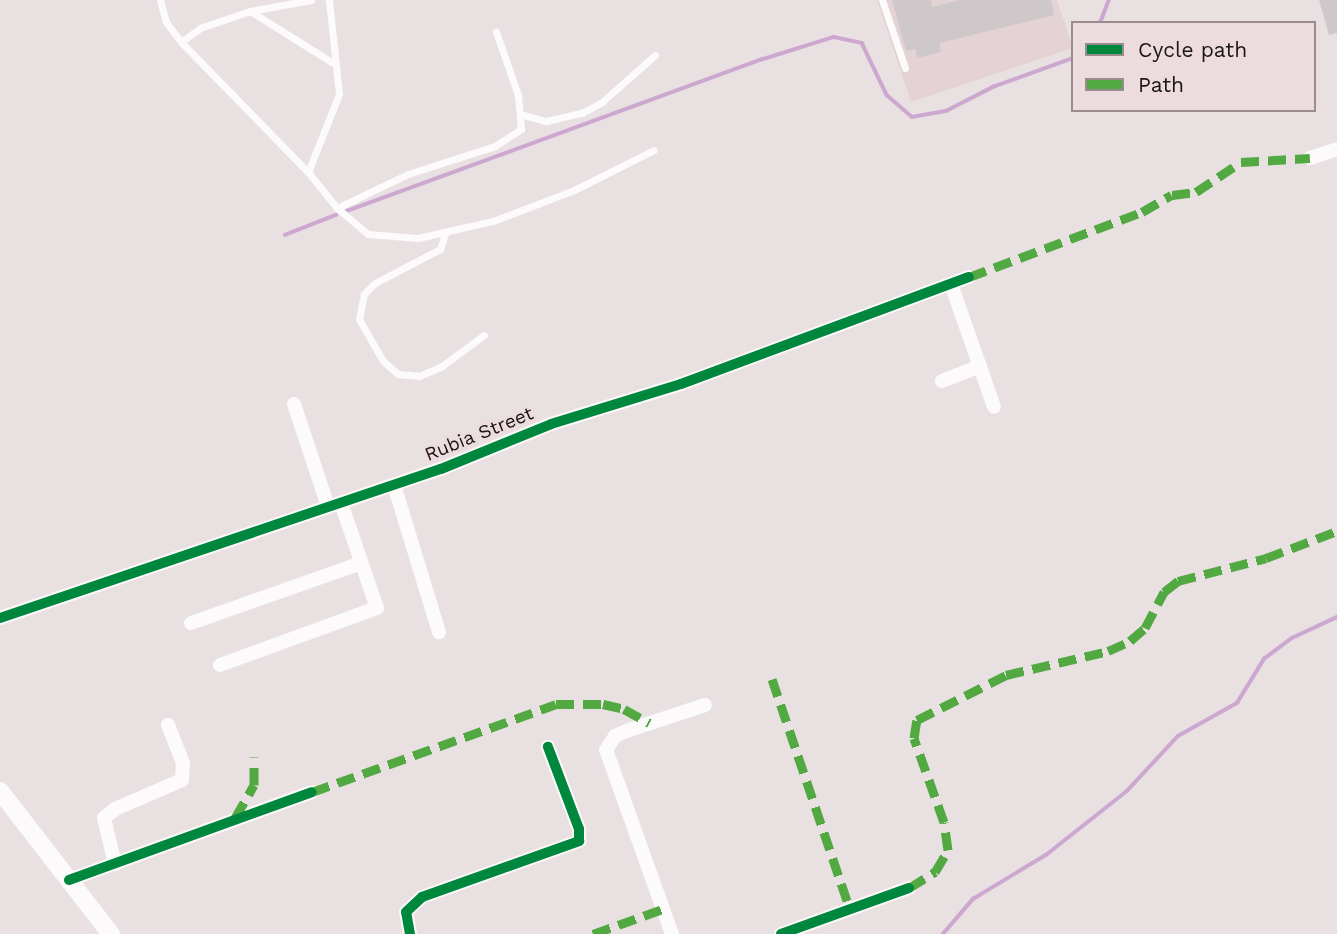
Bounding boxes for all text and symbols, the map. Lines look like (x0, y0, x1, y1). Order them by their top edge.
legend (1071, 21, 1316, 112)
text: Cycle path (1138, 37, 1247, 62)
text: Path (1138, 72, 1184, 97)
street label: Rubia Street (421, 402, 537, 466)

